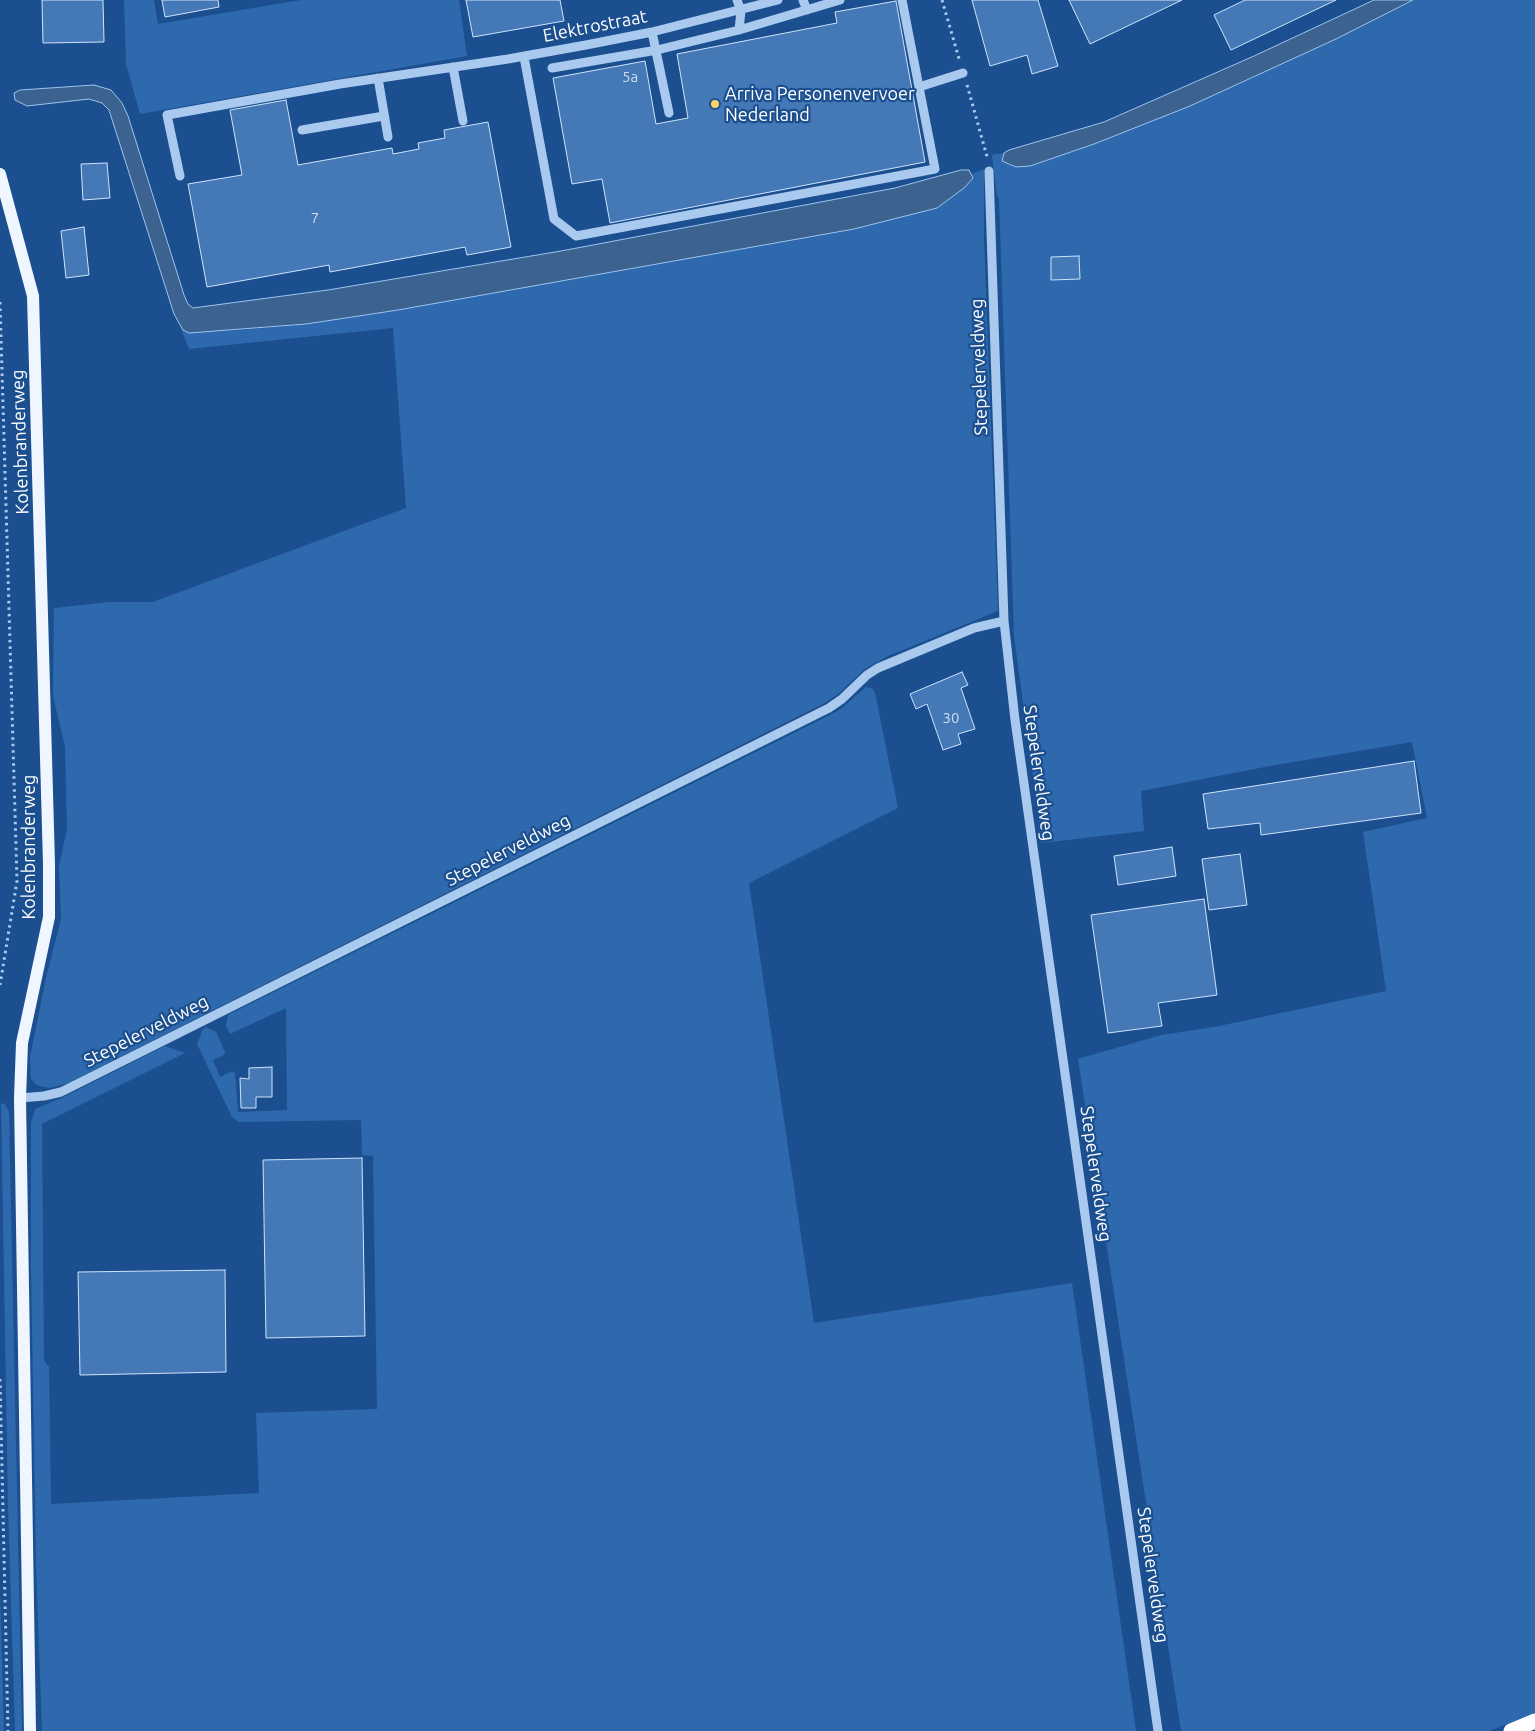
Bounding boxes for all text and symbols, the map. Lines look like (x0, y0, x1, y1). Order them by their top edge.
street label: Elektrostraat (541, 5, 649, 47)
house number: 5a (622, 68, 638, 86)
place label: Arriva Personenvervoer Nederland (725, 83, 915, 126)
marker: Arriva Personenvervoer Nederland (709, 98, 721, 110)
house number: 7 (311, 209, 319, 227)
street label: Stepelerveldweg (966, 298, 992, 436)
street label: Kolenbranderweg (7, 369, 33, 515)
street label: Stepelerveldweg (1019, 704, 1059, 842)
house number: 30 (943, 709, 959, 727)
street label: Kolenbranderweg (18, 775, 40, 919)
street label: Stepelerveldweg (442, 809, 574, 891)
street label: Stepelerveldweg (80, 990, 212, 1072)
street label: Stepelerveldweg (1076, 1105, 1116, 1243)
street label: Stepelerveldweg (1133, 1506, 1173, 1644)

